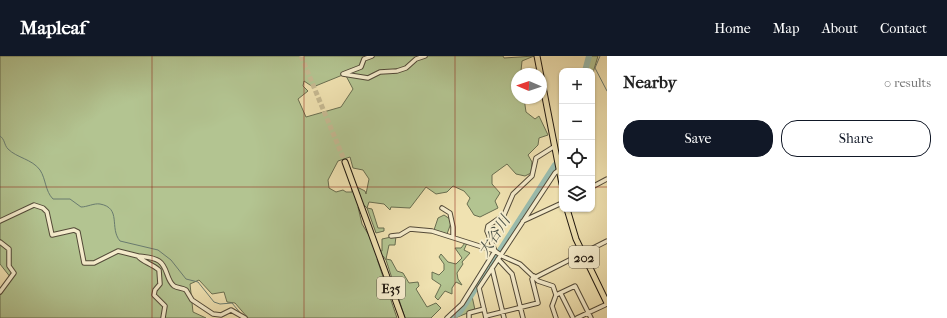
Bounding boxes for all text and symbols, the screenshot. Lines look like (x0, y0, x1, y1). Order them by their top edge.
text: Mapleaf (20, 17, 86, 39)
text: Home (714, 20, 751, 37)
text: Map (773, 20, 800, 37)
text: About (822, 20, 858, 37)
text: Contact (880, 20, 927, 37)
north arrow (511, 68, 547, 104)
map controls (559, 68, 595, 212)
button: + (559, 68, 595, 104)
text: Nearby (623, 72, 677, 92)
text: 0 results (884, 75, 931, 90)
button: − (559, 104, 595, 140)
button: Save (623, 120, 773, 157)
button: Share (781, 120, 931, 157)
button: locate (559, 140, 595, 176)
button: layers (559, 176, 595, 212)
water label: 大谷川 (474, 211, 515, 260)
road number: 202 (569, 246, 599, 268)
road number: E35 (377, 277, 405, 299)

